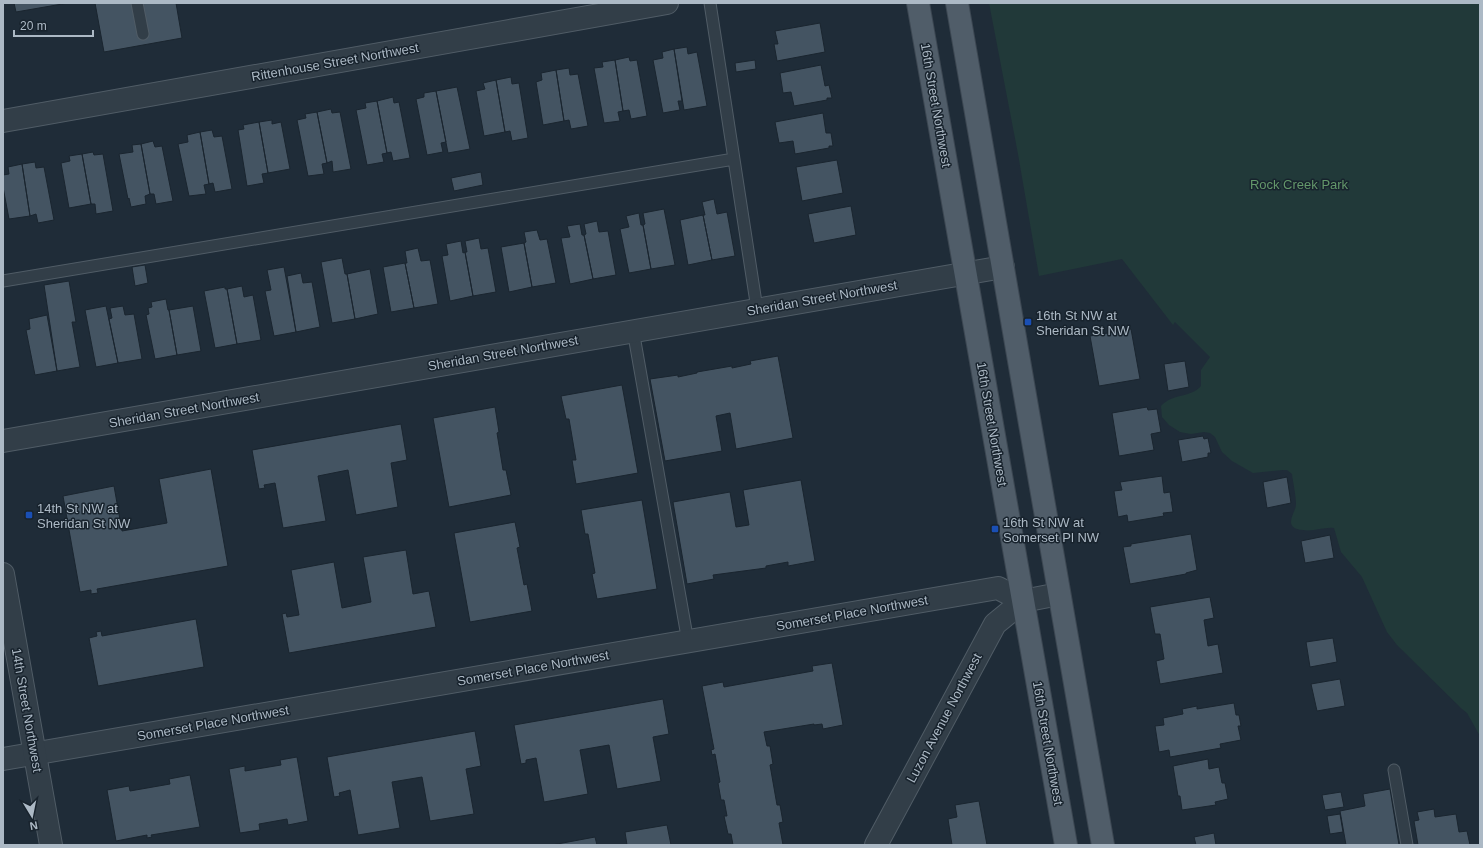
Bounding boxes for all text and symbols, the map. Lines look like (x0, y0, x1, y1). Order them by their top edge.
scale bar (14, 12, 93, 38)
text: 20 m (20, 19, 47, 33)
street label: Rittenhouse Street Northwest (250, 40, 420, 84)
street label: 16th Street Northwest (918, 42, 954, 169)
park label: Rock Creek Park (1250, 177, 1349, 192)
street label: Sheridan Street Northwest (746, 277, 899, 319)
place label: 16th St NW at Sheridan St NW (1036, 308, 1130, 338)
marker: 16th St NW at Sheridan St NW (1023, 317, 1033, 327)
street label: Sheridan Street Northwest (427, 332, 580, 374)
street label: 16th Street Northwest (974, 361, 1010, 488)
street label: Sheridan Street Northwest (108, 389, 261, 431)
place label: 14th St NW at Sheridan St NW (37, 501, 131, 531)
marker: 14th St NW at Sheridan St NW (24, 510, 34, 520)
place label: 16th St NW at Somerset Pl NW (1003, 515, 1100, 545)
marker: 16th St NW at Somerset Pl NW (990, 524, 1000, 534)
street label: Somerset Place Northwest (775, 592, 929, 634)
street label: 14th Street Northwest (9, 647, 45, 774)
street label: Somerset Place Northwest (456, 647, 610, 689)
street label: Luzon Avenue Northwest (904, 650, 985, 785)
street label: 16th Street Northwest (1030, 680, 1066, 807)
street label: Somerset Place Northwest (136, 702, 290, 744)
north arrow (12, 796, 52, 836)
text: N (29, 819, 39, 832)

